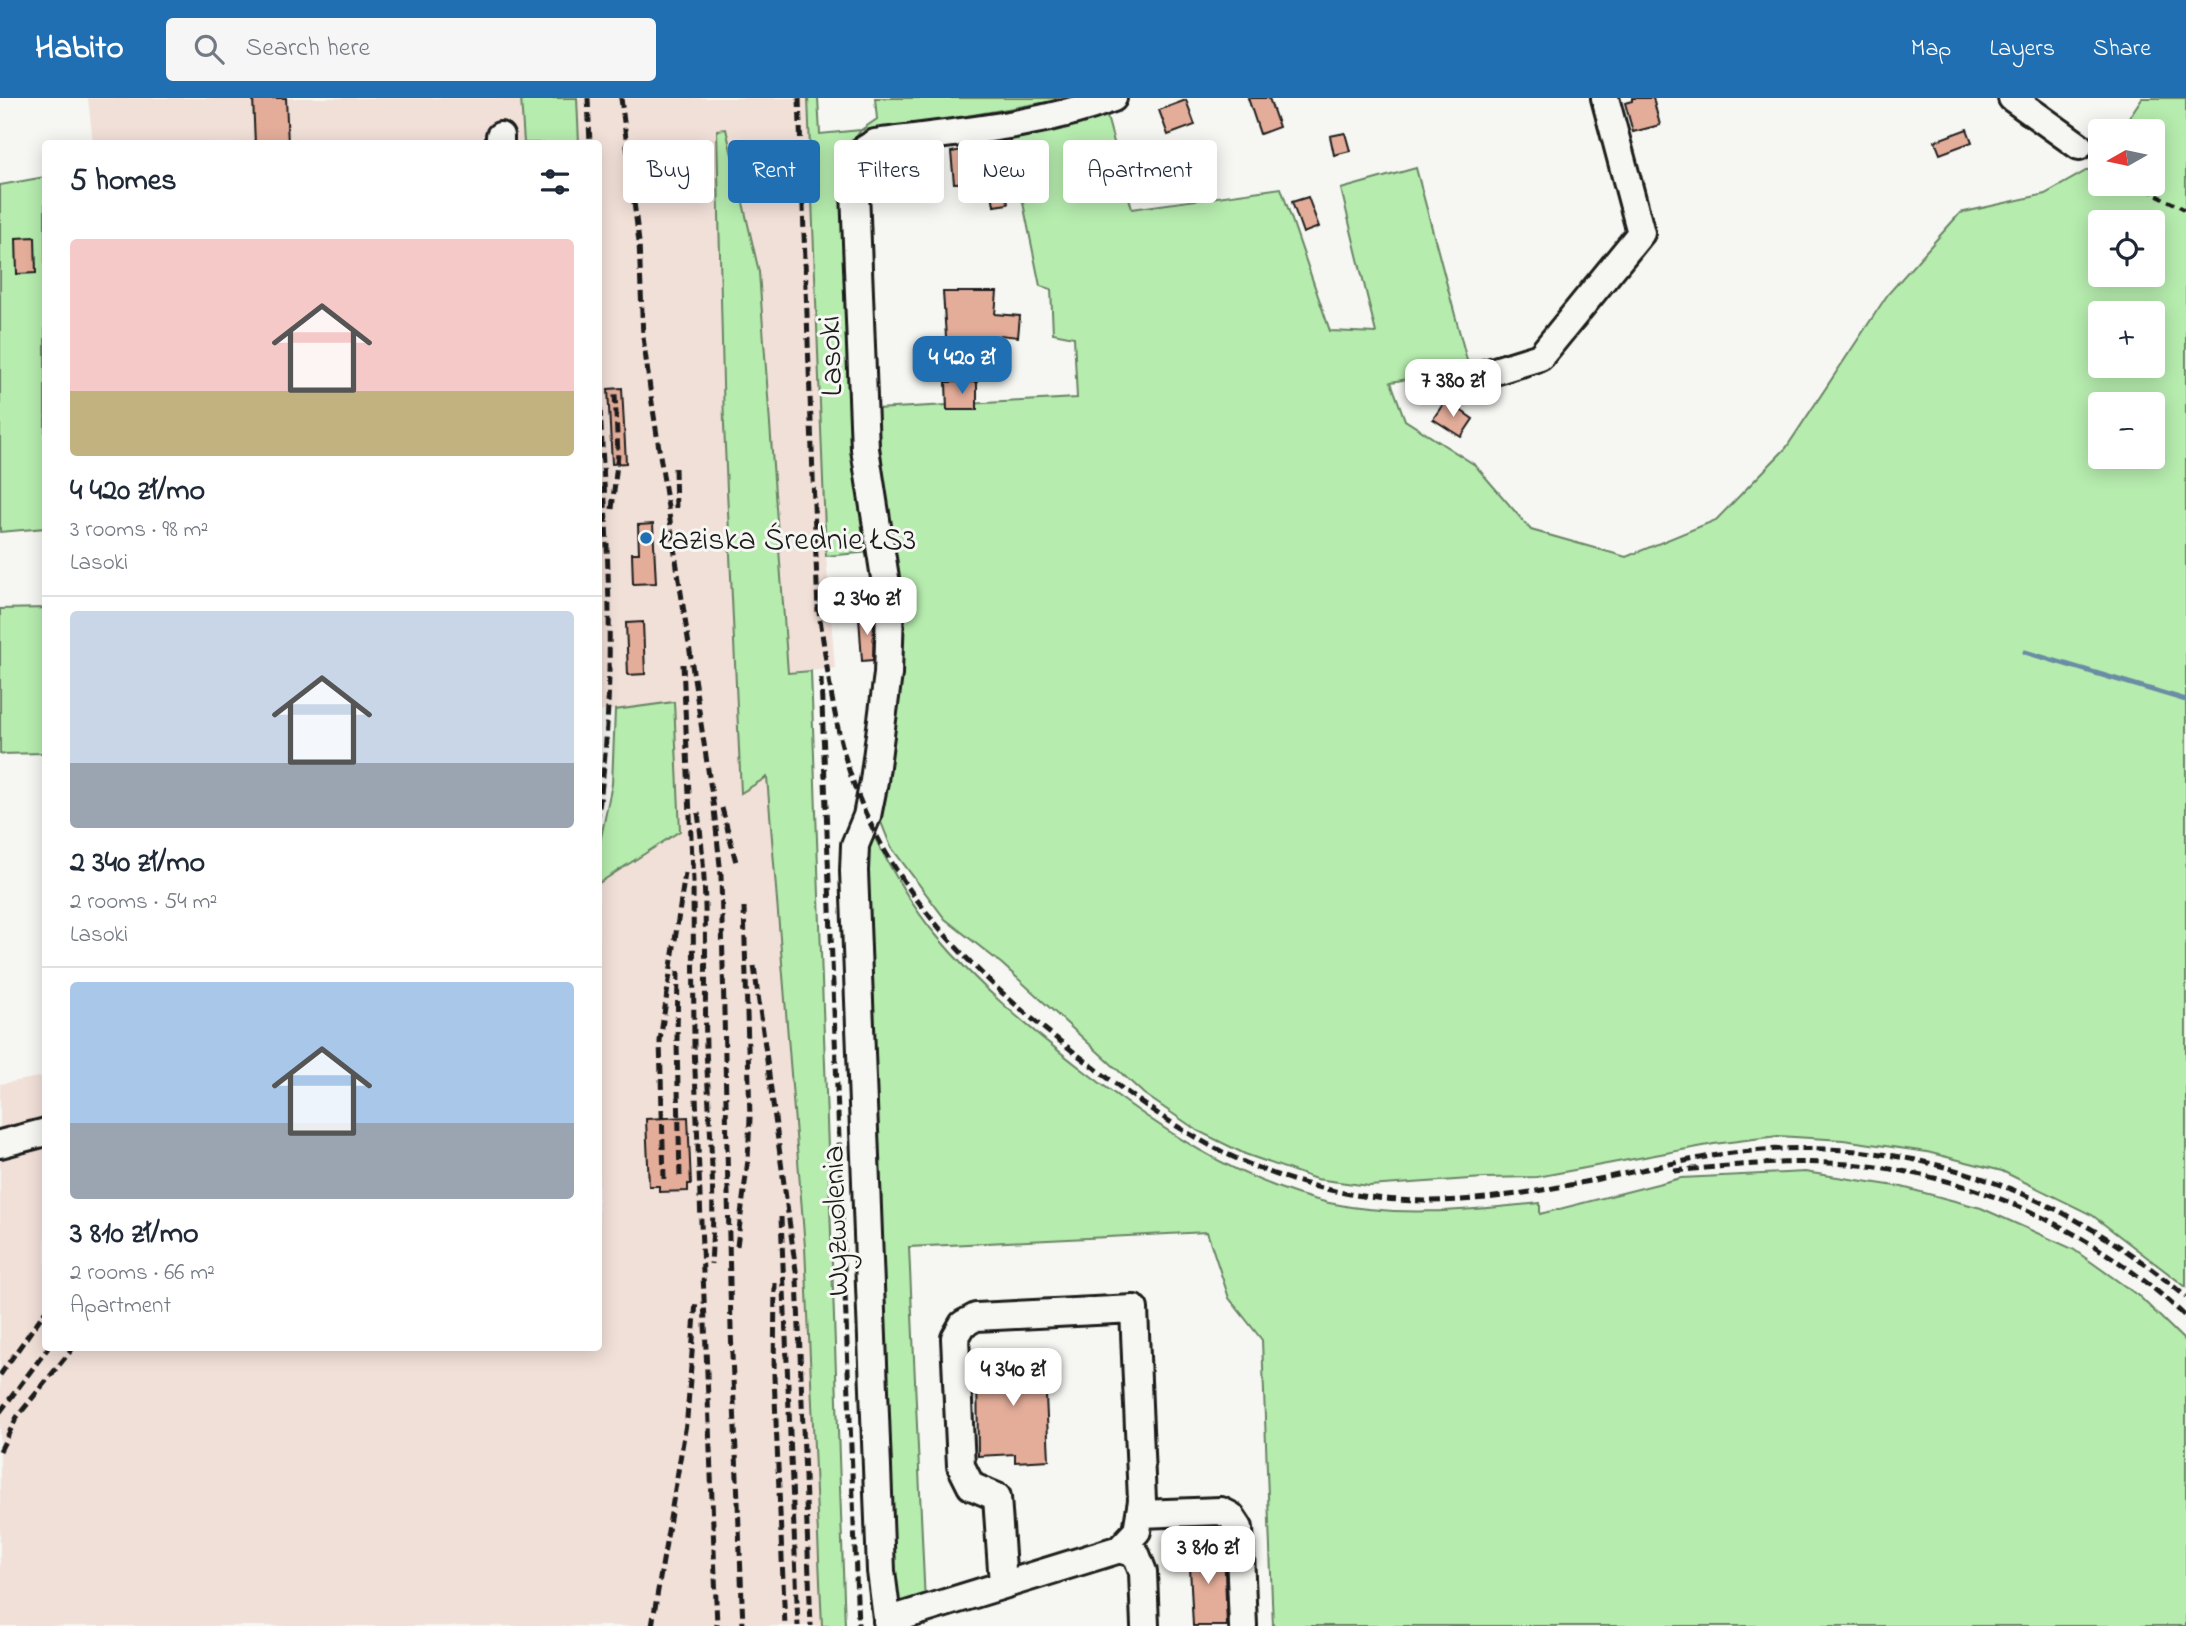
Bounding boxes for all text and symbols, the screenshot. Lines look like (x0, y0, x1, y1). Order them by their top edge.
search box (166, 18, 656, 81)
text: Habito (35, 25, 124, 73)
icon: search (190, 30, 228, 68)
text: Search here (246, 30, 370, 68)
text: Map (1911, 32, 1951, 67)
text: Layers (1989, 32, 2055, 67)
text: Share (2093, 32, 2151, 67)
north arrow (2088, 119, 2165, 196)
map controls (2088, 119, 2165, 469)
chip: Buy (623, 140, 714, 203)
chip: Rent (728, 140, 820, 203)
chip: Filters (834, 140, 944, 203)
chip: New (958, 140, 1049, 203)
chip: Apartment (1063, 140, 1217, 203)
text: 5 homes (70, 160, 177, 204)
icon: filters (536, 163, 574, 201)
button: locate (2088, 210, 2165, 287)
icon: home (259, 285, 385, 411)
button: + (2088, 301, 2165, 378)
street label: Lasoki (808, 315, 857, 397)
pin: 4 420 zł (890, 336, 1034, 396)
text: 4 420 zł (929, 342, 995, 375)
pin: 7 380 zł (1381, 360, 1525, 419)
text: 7 380 zł (1421, 365, 1485, 398)
button: − (2088, 392, 2165, 469)
text: 4 420 zł/mo (70, 470, 205, 514)
text: 3 rooms · 98 m² (70, 514, 208, 547)
place label: Łaziska Średnie ŁS3 (659, 518, 916, 565)
marker: Łaziska Średnie ŁS3 (638, 530, 654, 546)
text: Lasoki (70, 547, 128, 580)
pin: 2 340 zł (795, 578, 939, 637)
text: 2 340 zł (834, 583, 900, 616)
icon: home (259, 657, 385, 783)
text: 2 340 zł/mo (70, 842, 205, 886)
text: 2 rooms · 54 m² (70, 886, 217, 919)
text: Lasoki (70, 919, 128, 952)
icon: home (259, 1028, 385, 1154)
street label: Wyzwolenia (811, 1145, 864, 1297)
text: 3 810 zł/mo (70, 1213, 199, 1257)
text: 2 rooms · 66 m² (70, 1257, 215, 1290)
text: Apartment (70, 1290, 171, 1323)
pin: 4 340 zł (941, 1348, 1085, 1408)
text: 4 340 zł (981, 1354, 1045, 1387)
pin: 3 810 zł (1136, 1526, 1280, 1586)
text: 3 810 zł (1177, 1532, 1239, 1565)

